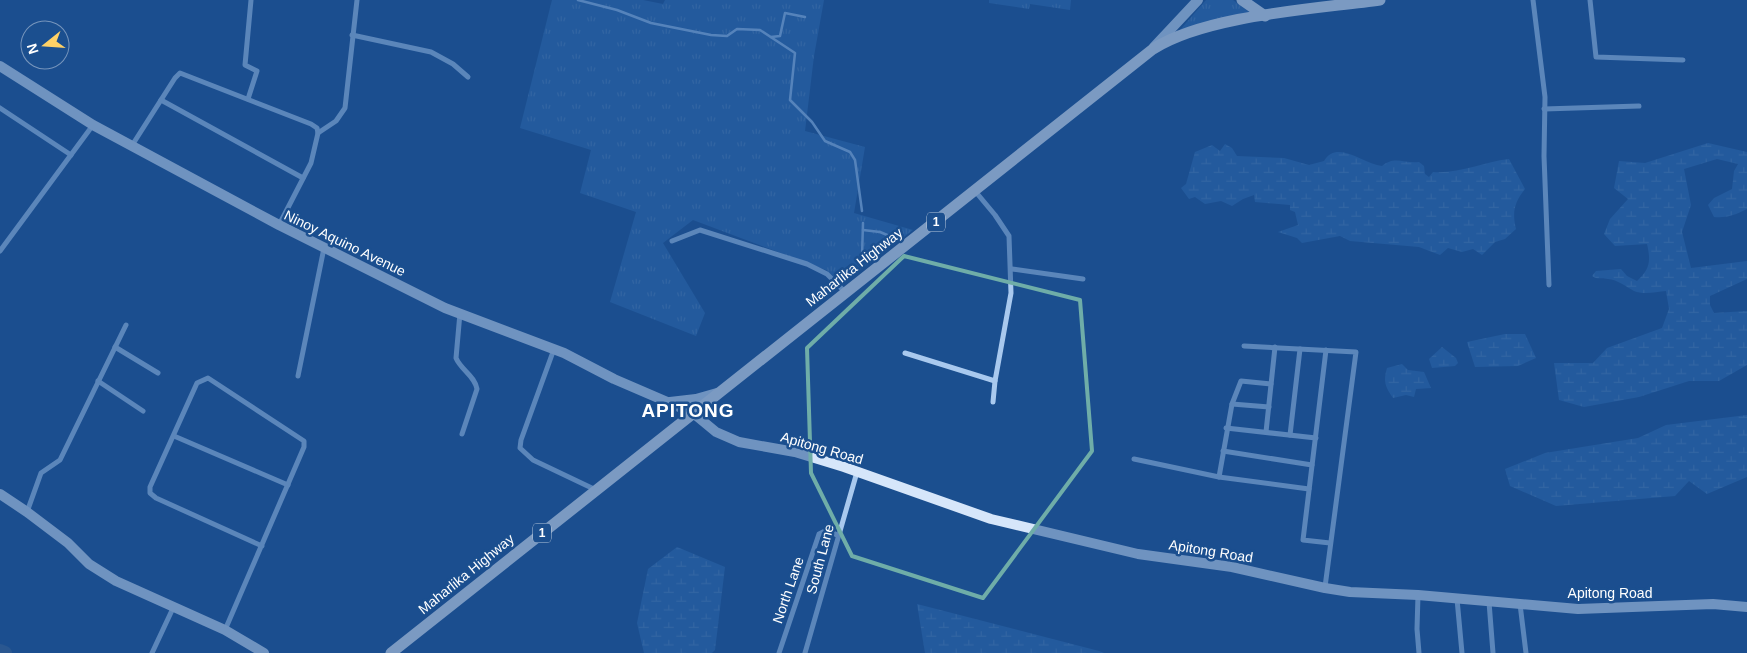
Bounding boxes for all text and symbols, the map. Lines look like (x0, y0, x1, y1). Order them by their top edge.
north arrow (20, 20, 70, 70)
text: N (23, 42, 42, 56)
street label: Ninoy Aquino Avenue (282, 207, 408, 279)
road number: 1 (927, 212, 945, 232)
street label: Maharlika Highway (802, 224, 906, 310)
district label: APITONG (641, 400, 735, 421)
street label: Apitong Road (779, 429, 865, 467)
street label: South Lane (803, 522, 837, 596)
road number: 1 (533, 524, 551, 542)
street label: Maharlika Highway (415, 531, 517, 617)
street label: Apitong Road (1168, 536, 1254, 566)
street label: North Lane (769, 554, 807, 625)
street label: Apitong Road (1568, 585, 1652, 601)

